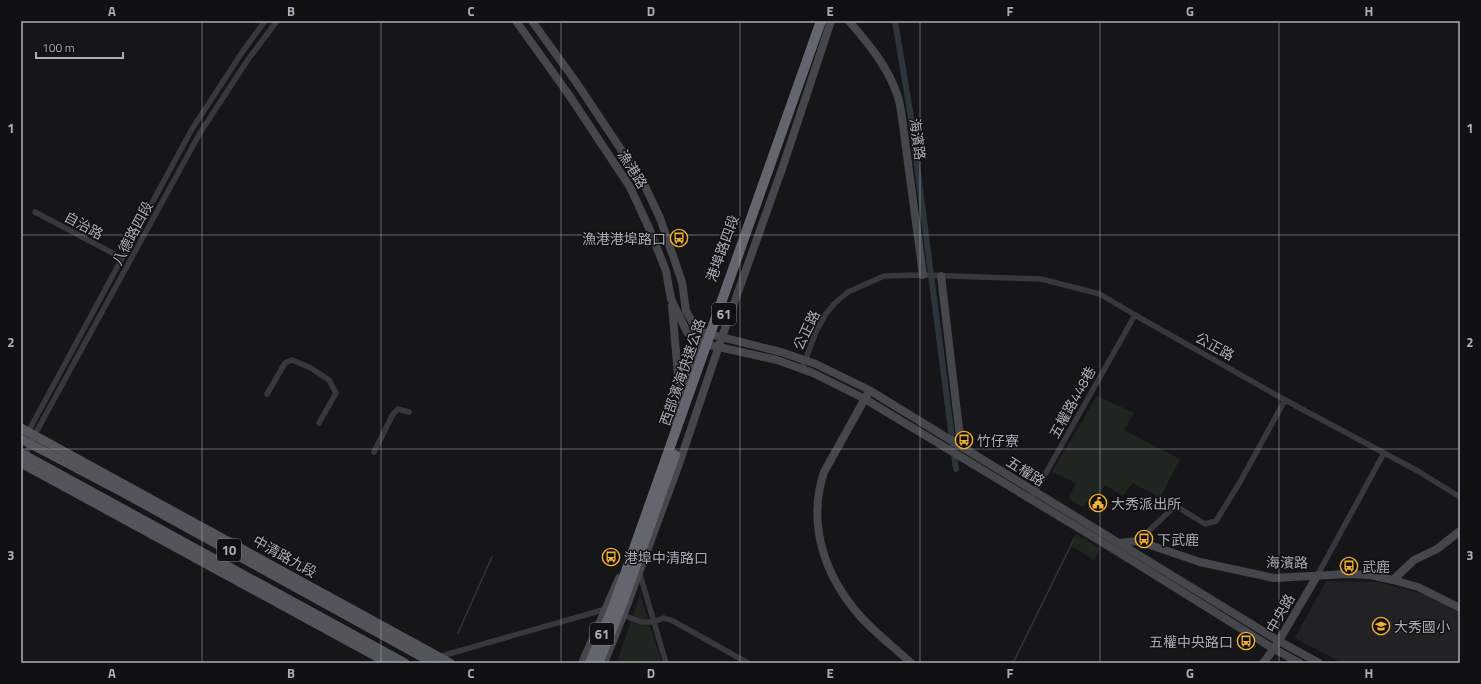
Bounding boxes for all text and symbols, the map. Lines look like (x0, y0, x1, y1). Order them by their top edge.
text: A (108, 1, 116, 21)
text: B (287, 1, 295, 21)
text: C (467, 1, 475, 21)
text: D (647, 1, 655, 21)
text: E (826, 1, 834, 21)
text: F (1007, 1, 1014, 21)
text: G (1186, 1, 1194, 21)
text: H (1365, 1, 1373, 21)
scale bar (36, 34, 123, 60)
text: 100 m (42, 38, 75, 57)
street label: 海濱路 (905, 117, 931, 161)
text: 1 (7, 118, 15, 138)
text: 1 (1466, 118, 1474, 138)
street label: 漁港路 (613, 146, 653, 192)
street label: 八德路四段 (106, 197, 158, 269)
street label: 自治路 (61, 206, 107, 244)
street label: 港埠路四段 (700, 212, 744, 284)
place label: 漁港港埠路口 (582, 228, 666, 249)
bus stop icon: 漁港港埠路口 (669, 228, 689, 248)
road number: 61 (712, 303, 736, 325)
street label: 公正路 (787, 307, 825, 353)
street label: 西部濱海快速公路 (654, 316, 710, 428)
street label: 公正路 (1192, 327, 1238, 365)
text: 2 (7, 332, 15, 352)
text: 2 (1466, 332, 1474, 352)
street label: 五權路448巷 (1044, 362, 1100, 442)
bus stop icon: 竹仔寮 (954, 430, 974, 450)
place label: 竹仔寮 (977, 430, 1019, 451)
street label: 五權路 (1003, 451, 1049, 491)
public building icon: 大秀派出所 (1088, 493, 1108, 513)
place label: 大秀派出所 (1111, 493, 1181, 514)
bus stop icon: 下武鹿 (1134, 529, 1154, 549)
place label: 下武鹿 (1157, 529, 1199, 550)
street label: 中清路九段 (249, 530, 321, 582)
road number: 10 (217, 539, 241, 561)
text: 3 (7, 545, 15, 565)
text: 3 (1466, 545, 1474, 565)
bus stop icon: 港埠中清路口 (601, 547, 621, 567)
place label: 港埠中清路口 (624, 547, 708, 568)
street label: 海濱路 (1266, 551, 1308, 573)
bus stop icon: 武鹿 (1339, 556, 1359, 576)
place label: 武鹿 (1362, 556, 1390, 577)
street label: 中央路 (1260, 590, 1300, 636)
school or university icon: 大秀國小 (1371, 616, 1391, 636)
place label: 大秀國小 (1394, 616, 1450, 637)
road number: 61 (590, 623, 614, 645)
place label: 五權中央路口 (1149, 631, 1233, 652)
bus stop icon: 五權中央路口 (1236, 631, 1256, 651)
text: A (108, 663, 116, 683)
text: B (287, 663, 295, 683)
text: C (467, 663, 475, 683)
text: D (647, 663, 655, 683)
text: E (826, 663, 834, 683)
text: F (1007, 663, 1014, 683)
text: G (1186, 663, 1194, 683)
text: H (1365, 663, 1373, 683)

